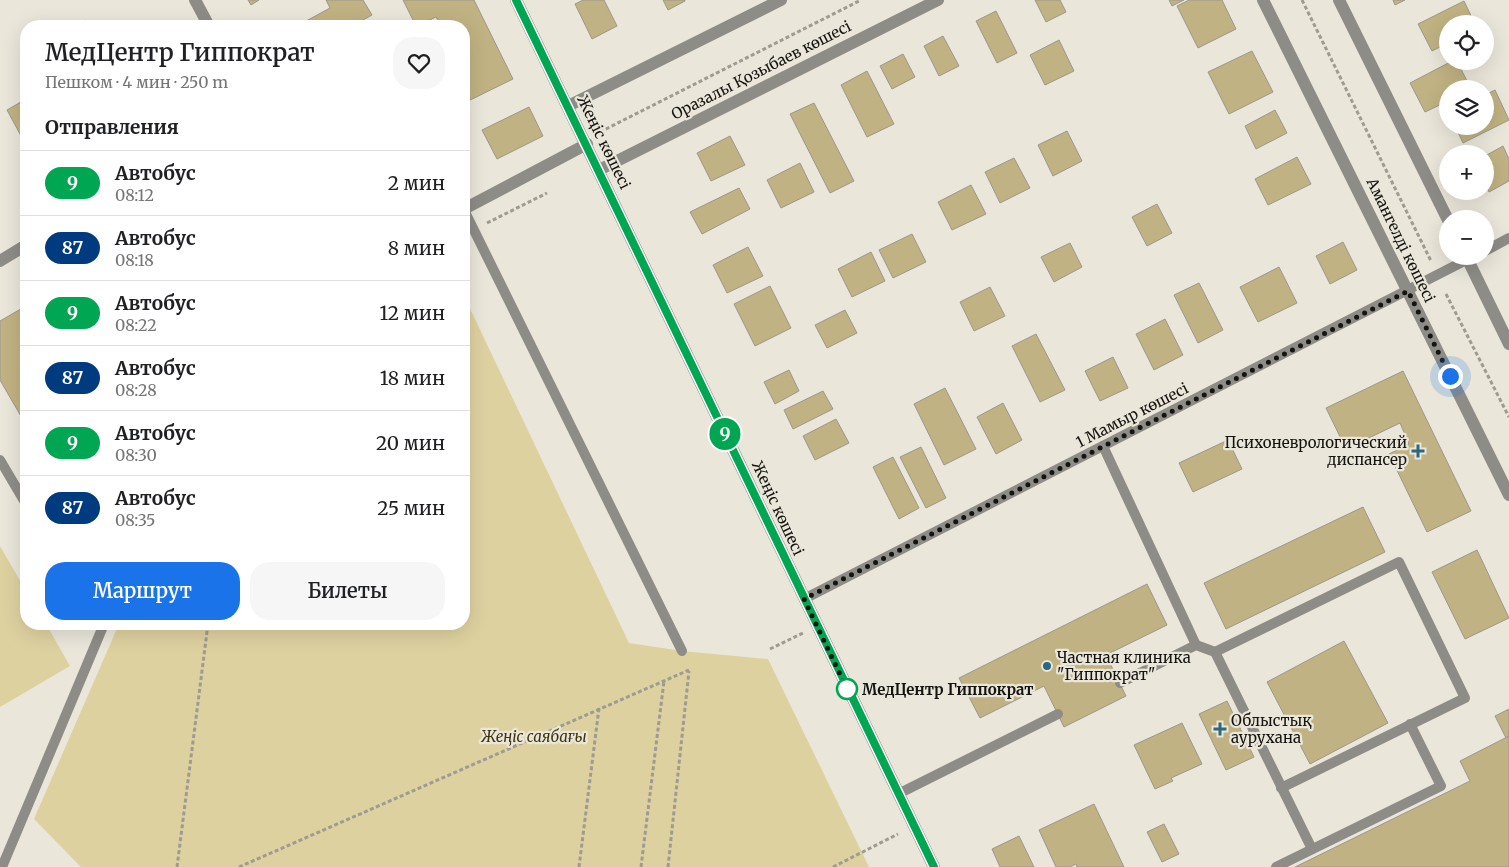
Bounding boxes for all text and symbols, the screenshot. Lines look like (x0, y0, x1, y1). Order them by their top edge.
map controls (1439, 15, 1494, 265)
button: locate (1439, 15, 1494, 70)
street label: Оразалы Қозыбаев көшесі (668, 16, 854, 124)
text: МедЦентр Гиппократ (45, 37, 315, 68)
button: heart (393, 37, 445, 89)
text: Пешком · 4 мин · 250 m (45, 72, 228, 92)
button: layers (1439, 80, 1494, 135)
street label: Жеңіс көшесі (573, 92, 635, 192)
text: Отправления (45, 115, 179, 139)
button: + (1439, 145, 1494, 200)
text: Автобус (115, 161, 196, 185)
text: 9 (67, 171, 78, 194)
text: 2 мин (388, 171, 445, 195)
street label: Амангелді көшесі (1362, 174, 1439, 305)
text: 08:12 (115, 185, 154, 205)
button: − (1439, 210, 1494, 265)
text: Автобус (115, 226, 196, 250)
text: 87 (62, 236, 83, 259)
text: 8 мин (388, 236, 445, 260)
text: 08:18 (115, 250, 154, 270)
text: Автобус (115, 291, 196, 315)
text: 9 (67, 301, 78, 324)
text: 12 мин (379, 301, 445, 325)
text: 08:22 (115, 315, 157, 335)
text: Автобус (115, 356, 196, 380)
your location (1438, 364, 1463, 389)
text: 87 (62, 366, 83, 389)
text: 18 мин (380, 366, 445, 390)
street label: 1 Мамыр көшесі (1073, 378, 1191, 452)
text: 08:28 (115, 380, 157, 400)
line badge: 9 (709, 418, 741, 450)
text: Автобус (115, 421, 196, 445)
text: 9 (719, 422, 731, 445)
text: 9 (67, 431, 78, 454)
text: 20 мин (376, 431, 445, 455)
place label: Психоневрологический диспансер (1225, 433, 1407, 469)
marker: Психоневрологический диспансер (1411, 444, 1425, 458)
text: 08:30 (115, 445, 157, 465)
street label: Жеңіс көшесі (748, 458, 808, 558)
text: Автобус (115, 486, 196, 510)
text: 87 (62, 496, 83, 519)
text: 25 мин (377, 496, 445, 520)
text: 08:35 (115, 510, 155, 530)
button: Маршрут (45, 562, 240, 620)
button: Билеты (250, 562, 445, 620)
place label: Частная клиника "Гиппократ" (1057, 648, 1191, 684)
marker: Частная клиника "Гиппократ" (1041, 660, 1053, 672)
marker: МедЦентр Гиппократ (836, 678, 858, 700)
place label: МедЦентр Гиппократ (862, 680, 1033, 699)
place label: Облыстық аурухана (1231, 711, 1312, 747)
marker: Облыстық аурухана (1213, 722, 1227, 736)
park label: Жеңіс саябағы (480, 727, 587, 746)

